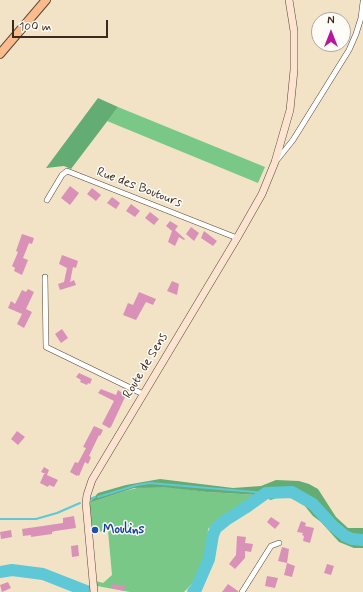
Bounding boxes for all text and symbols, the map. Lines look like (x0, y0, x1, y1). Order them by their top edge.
scale bar (14, 12, 110, 38)
north arrow (311, 12, 351, 52)
text: N (327, 14, 335, 28)
text: 100 m (19, 19, 51, 35)
street label: Rue des Boutours (94, 165, 184, 211)
street label: Route de Sens (120, 330, 172, 402)
place label: Moulins (103, 522, 144, 538)
marker: Moulins (90, 525, 100, 535)

